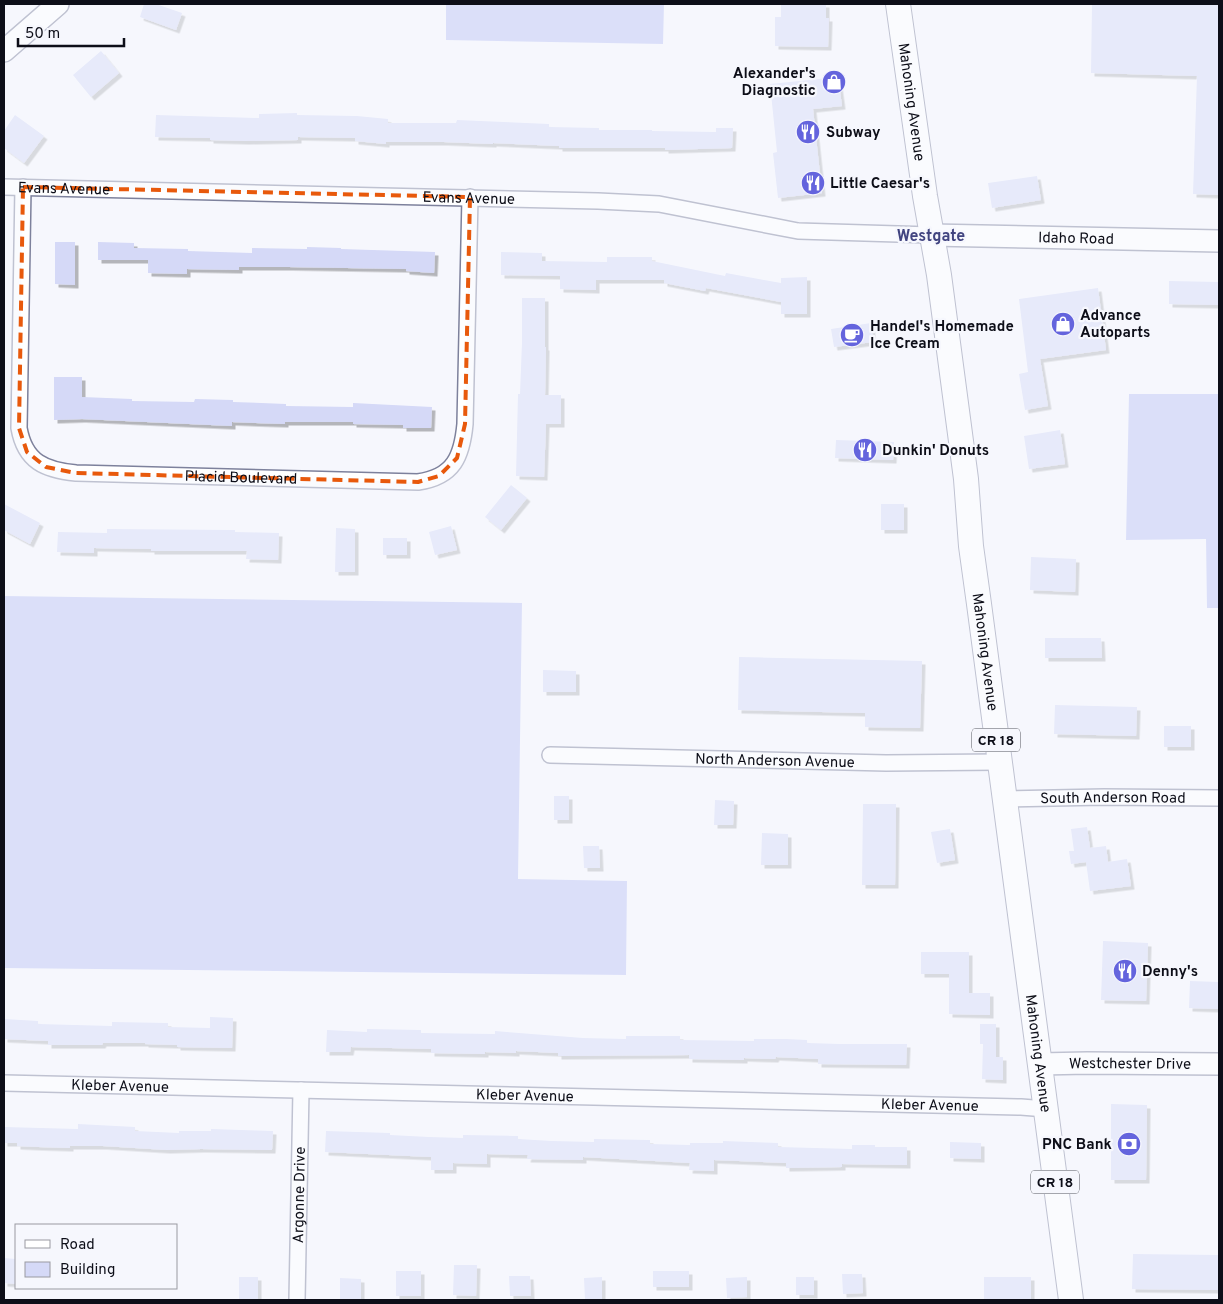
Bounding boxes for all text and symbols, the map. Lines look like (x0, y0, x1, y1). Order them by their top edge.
scale bar (18, 15, 124, 47)
text: 50 m (25, 25, 60, 44)
street label: Mahoning Avenue (893, 42, 928, 162)
place label: Alexander's Diagnostic (733, 65, 816, 101)
shop icon: Alexander's Diagnostic (821, 69, 847, 95)
restaurant icon: Subway (795, 119, 821, 145)
place label: Subway (826, 124, 881, 143)
restaurant icon: Little Caesar's (800, 170, 826, 196)
place label: Little Caesar's (830, 175, 930, 194)
street label: Evans Avenue (18, 179, 110, 200)
street label: Evans Avenue (422, 189, 515, 210)
district label: Westgate (897, 227, 965, 247)
street label: Idaho Road (1038, 229, 1114, 250)
place label: Advance Autoparts (1080, 307, 1150, 343)
shop icon: Advance Autoparts (1050, 311, 1076, 337)
place label: Handel's Homemade Ice Cream (870, 318, 1014, 354)
cafe icon: Handel's Homemade Ice Cream (839, 322, 865, 348)
restaurant icon: Dunkin' Donuts (852, 437, 878, 463)
place label: Dunkin' Donuts (882, 442, 989, 461)
street label: Placid Boulevard (184, 468, 297, 490)
street label: Mahoning Avenue (967, 592, 1001, 712)
road number: CR 18 (972, 728, 1020, 752)
street label: North Anderson Avenue (695, 750, 855, 773)
street label: South Anderson Road (1040, 789, 1186, 809)
restaurant icon: Denny's (1112, 958, 1138, 984)
place label: Denny's (1142, 963, 1198, 982)
street label: Mahoning Avenue (1020, 993, 1054, 1114)
street label: Westchester Drive (1069, 1055, 1191, 1075)
street label: Kleber Avenue (71, 1077, 169, 1098)
street label: Kleber Avenue (476, 1086, 574, 1107)
street label: Kleber Avenue (881, 1096, 979, 1117)
bank icon: PNC Bank (1116, 1131, 1142, 1157)
place label: PNC Bank (1042, 1136, 1112, 1155)
street label: Argonne Drive (290, 1146, 311, 1244)
road number: CR 18 (1031, 1170, 1079, 1194)
legend (15, 1224, 178, 1289)
text: Road (60, 1236, 95, 1255)
text: Building (60, 1261, 115, 1280)

